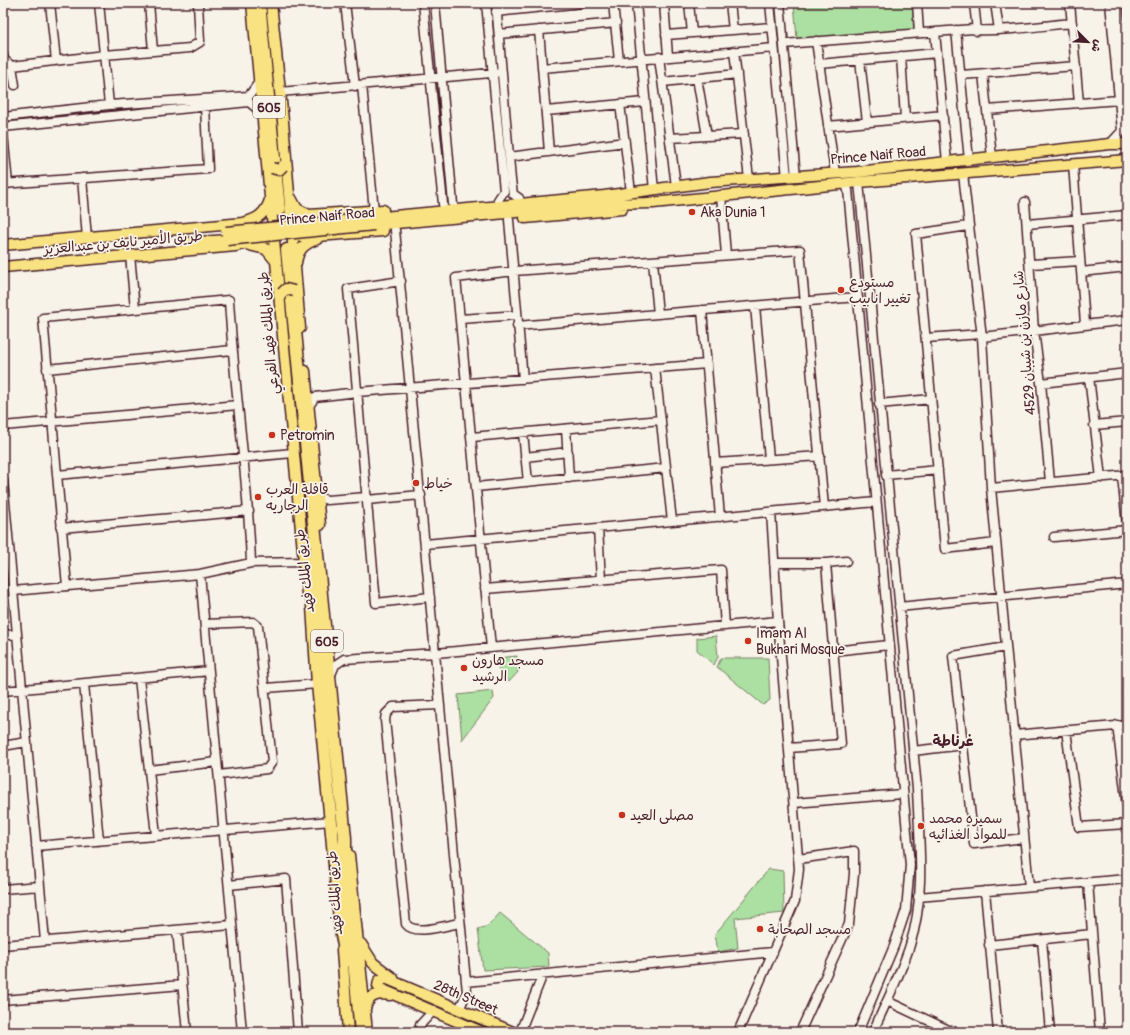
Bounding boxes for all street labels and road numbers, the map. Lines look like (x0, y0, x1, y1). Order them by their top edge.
road number: 605 (253, 96, 285, 118)
street label: Prince Naif Road (830, 143, 927, 168)
street label: Prince Naif Road (279, 204, 376, 229)
street label: طريق الأمير نايف بن عبدالعزيز (42, 226, 203, 258)
street label: طريق الملك فهد الفرعي (255, 270, 286, 395)
street label: شارع مازن بن شيبان 4529 (1010, 270, 1040, 416)
street label: طريق الملك فهد (291, 528, 318, 614)
road number: 605 (311, 630, 343, 652)
street label: طريق الملك فهد (323, 850, 346, 936)
street label: 28th Street (431, 976, 501, 1019)

